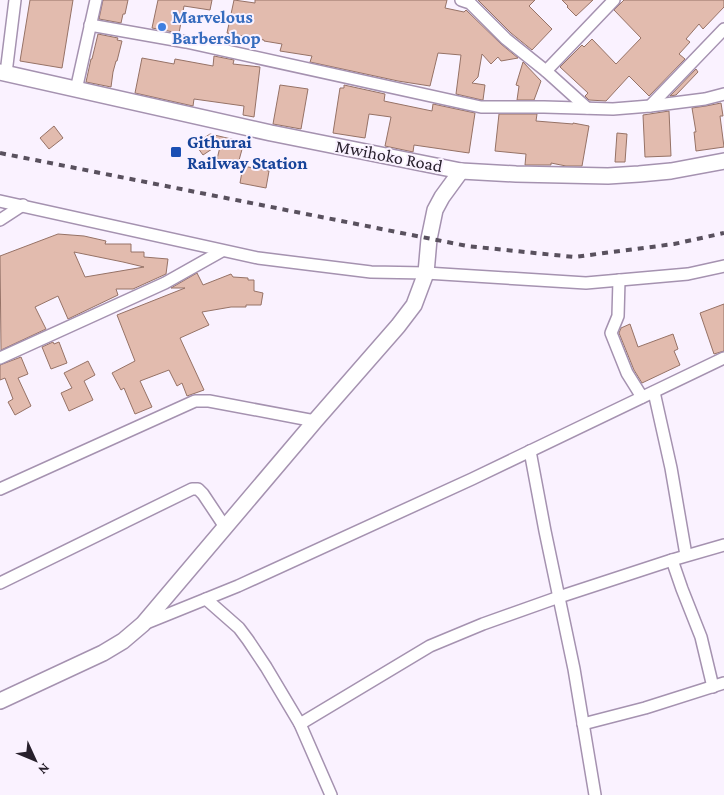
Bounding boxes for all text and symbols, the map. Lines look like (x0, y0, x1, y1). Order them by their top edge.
place label: Marvelous Barbershop (172, 7, 261, 48)
marker: Marvelous Barbershop (156, 21, 168, 33)
place label: Githurai Railway Station (187, 132, 308, 173)
street label: Mwihoko Road (334, 136, 445, 176)
marker: Githurai Railway Station (169, 145, 183, 159)
north arrow (10, 735, 60, 785)
text: N (35, 760, 53, 778)

